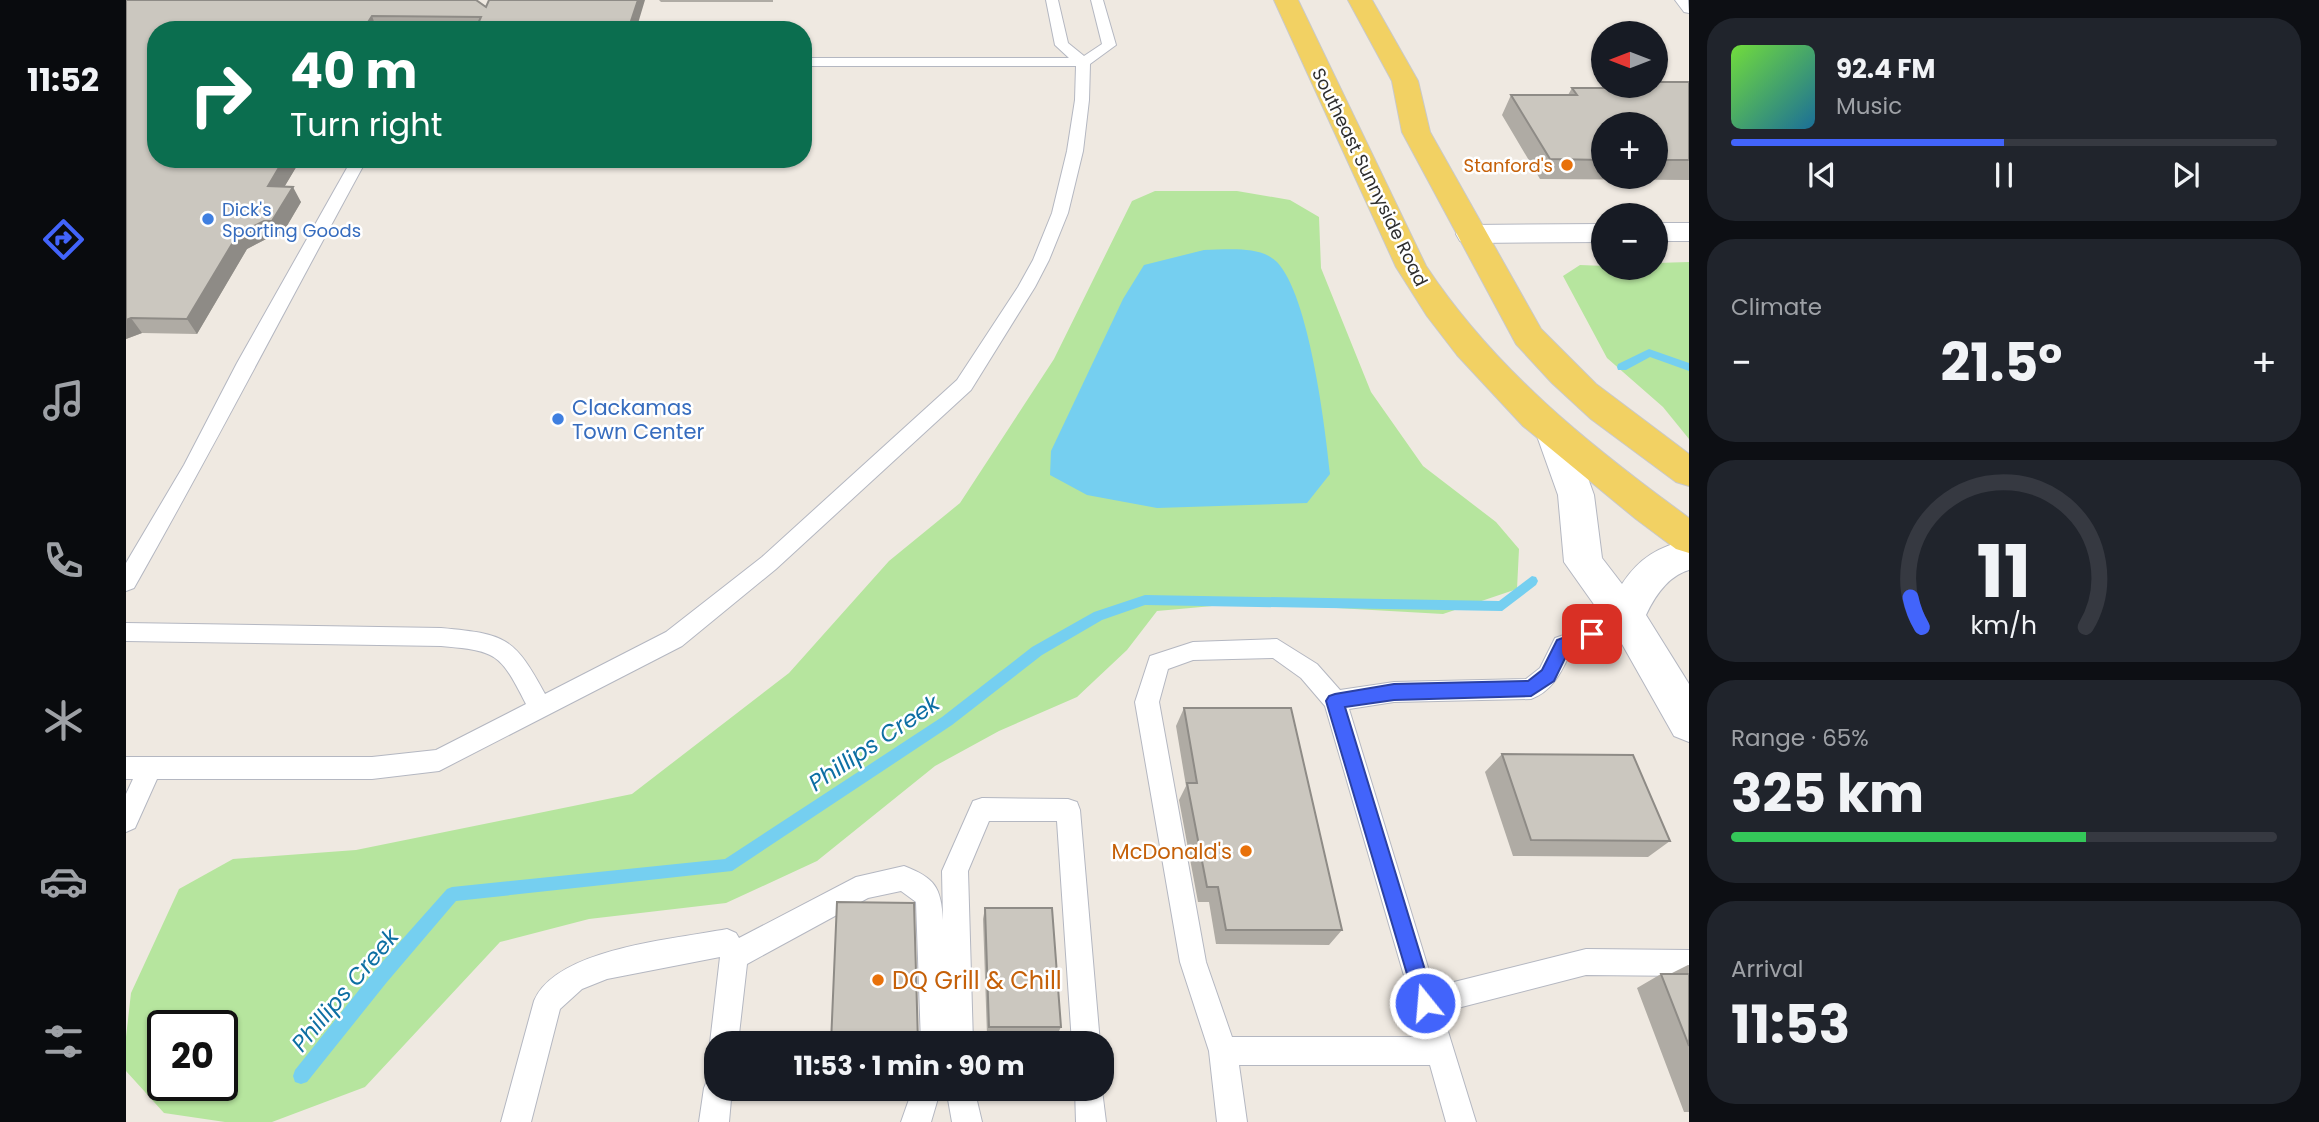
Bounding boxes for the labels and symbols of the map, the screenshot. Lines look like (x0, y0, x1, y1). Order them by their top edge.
north arrow (1591, 21, 1668, 98)
street label: Southeast Sunnyside Road (1306, 64, 1434, 290)
place label: Stanford's (1464, 153, 1553, 178)
marker: Stanford's (1559, 157, 1575, 173)
place label: Dick's Sporting Goods (222, 197, 361, 243)
marker: Dick's Sporting Goods (200, 211, 216, 227)
place label: Clackamas Town Center (572, 393, 704, 446)
marker: Clackamas Town Center (550, 411, 566, 427)
pin (1562, 604, 1622, 664)
water label: Phillips Creek (802, 687, 947, 799)
place label: McDonald's (1112, 837, 1232, 866)
marker: McDonald's (1238, 843, 1254, 859)
water label: Phillips Creek (284, 921, 407, 1058)
place label: DQ Grill & Chill (892, 964, 1062, 997)
position arrow (1388, 966, 1462, 1040)
marker: DQ Grill & Chill (870, 972, 886, 988)
speed limit sign: 20 (147, 1010, 238, 1101)

